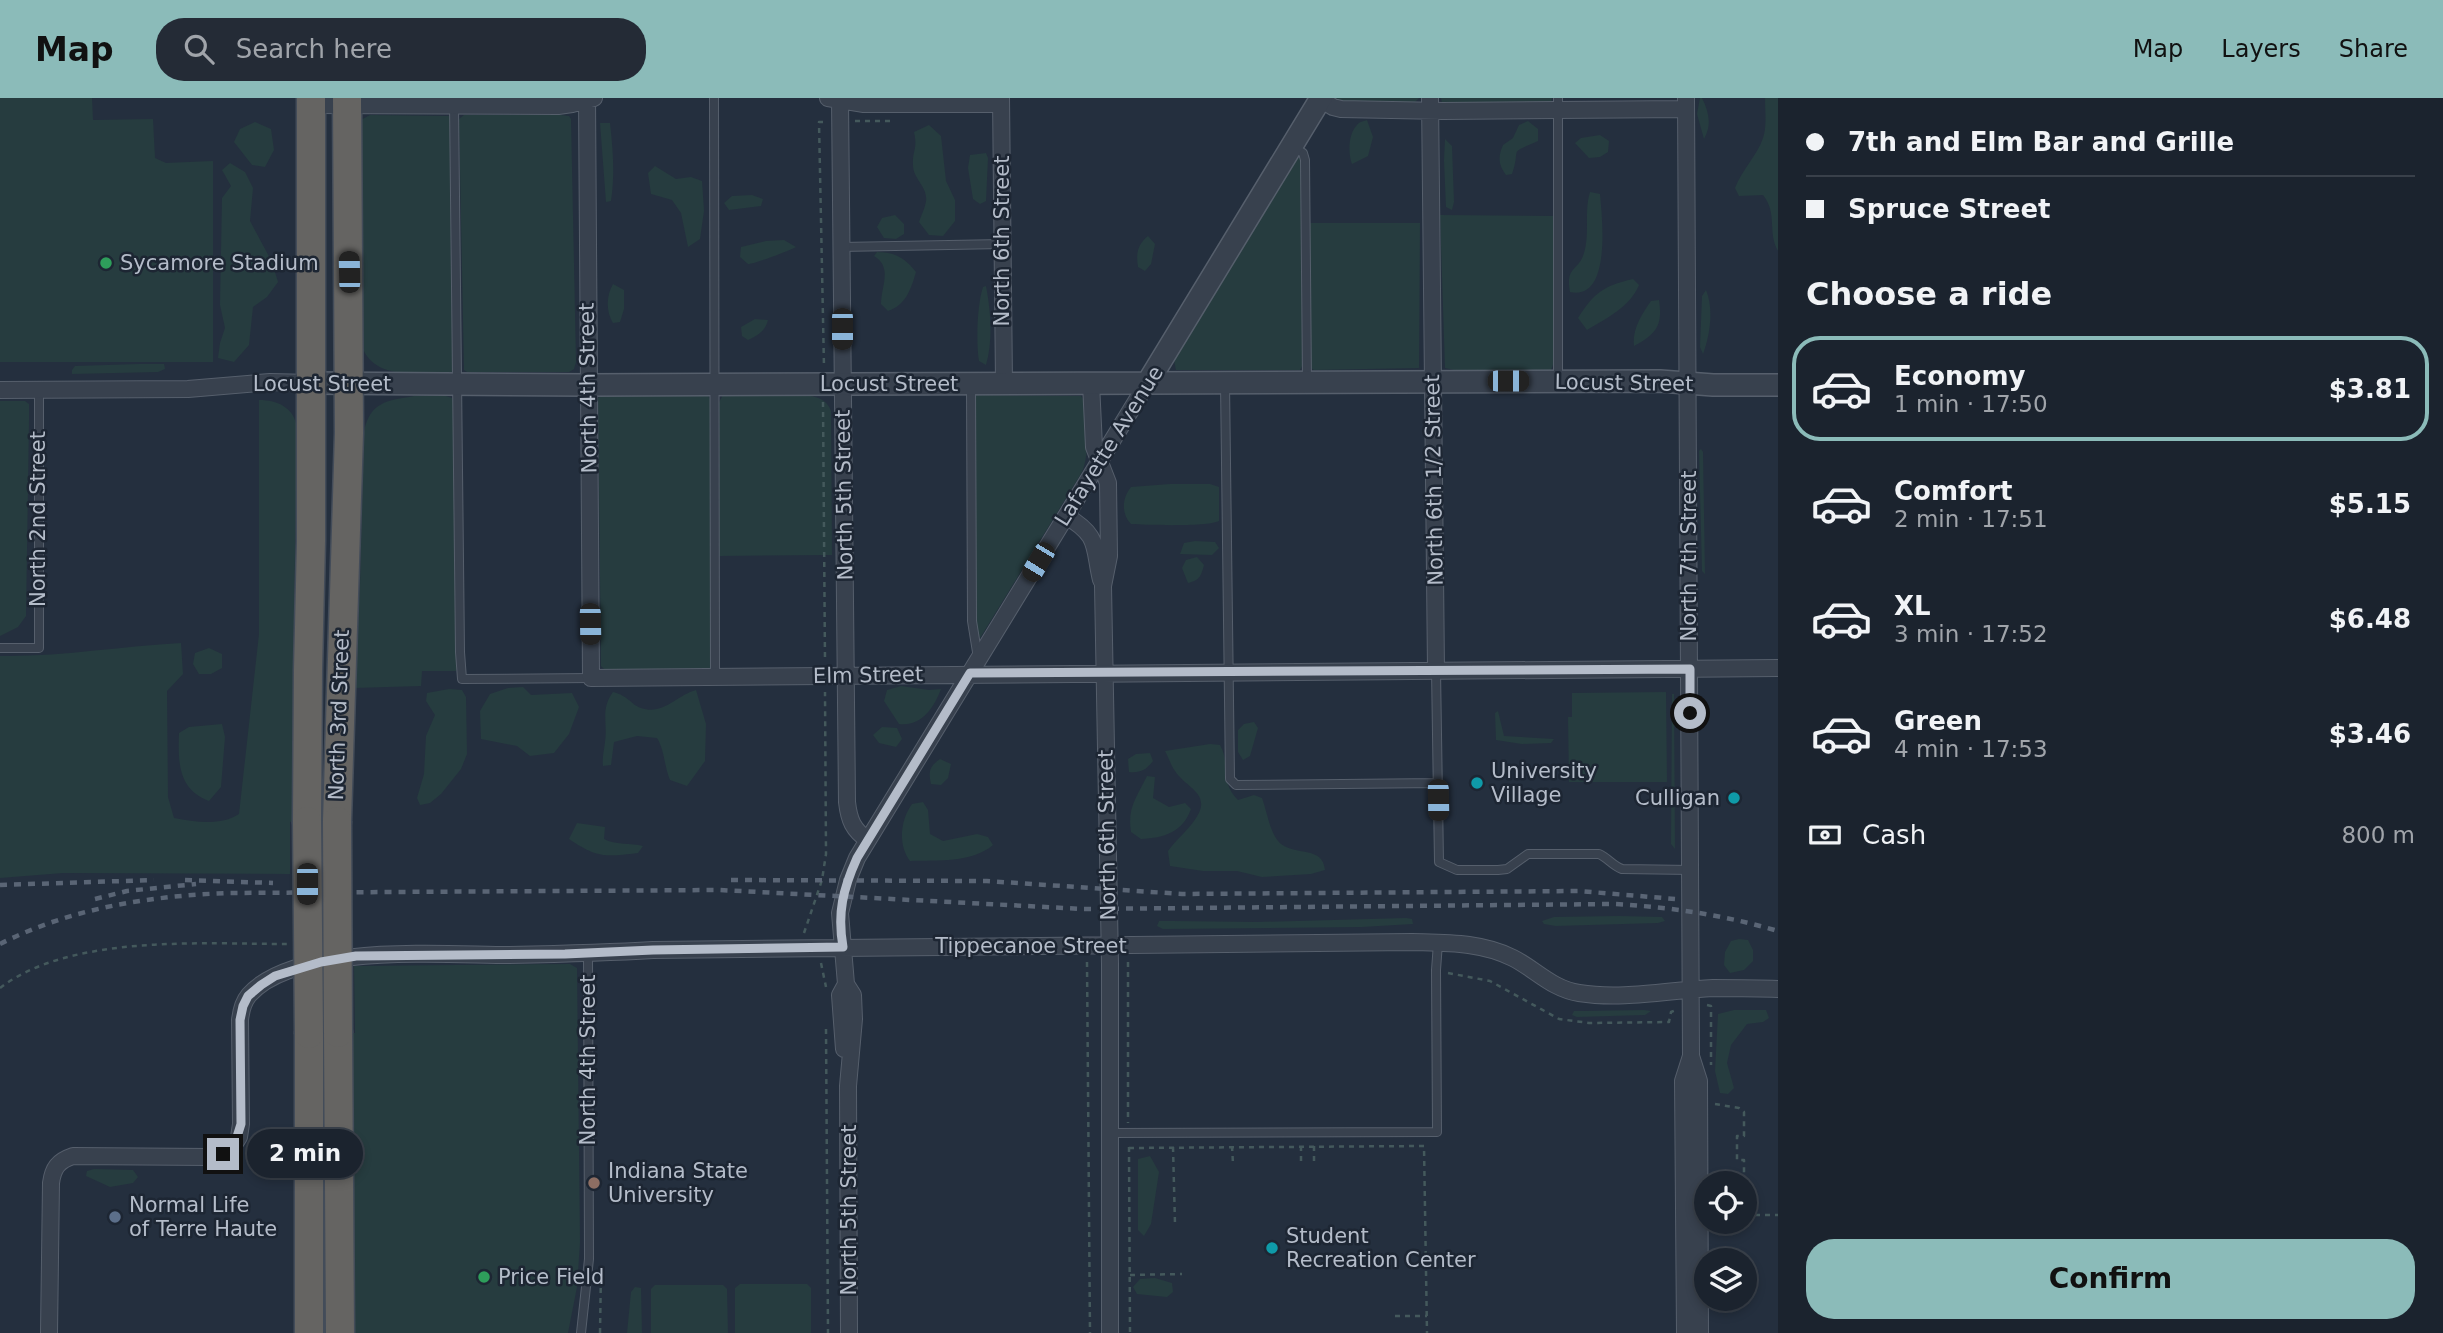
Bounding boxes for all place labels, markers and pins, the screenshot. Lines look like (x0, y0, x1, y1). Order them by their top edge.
place label: Sycamore Stadium (120, 251, 319, 275)
marker: Sycamore Stadium (98, 255, 114, 271)
place label: University Village (1491, 759, 1597, 807)
marker: University Village (1469, 775, 1485, 791)
place label: Culligan (1635, 786, 1720, 810)
marker: Culligan (1726, 790, 1742, 806)
place label: Indiana State University (608, 1159, 748, 1207)
marker: Indiana State University (586, 1175, 602, 1191)
place label: Normal Life of Terre Haute (129, 1193, 277, 1241)
marker: Normal Life of Terre Haute (107, 1209, 123, 1225)
place label: Student Recreation Center (1286, 1224, 1476, 1272)
marker: Student Recreation Center (1264, 1240, 1280, 1256)
place label: Price Field (498, 1265, 604, 1289)
marker: Price Field (476, 1269, 492, 1285)

